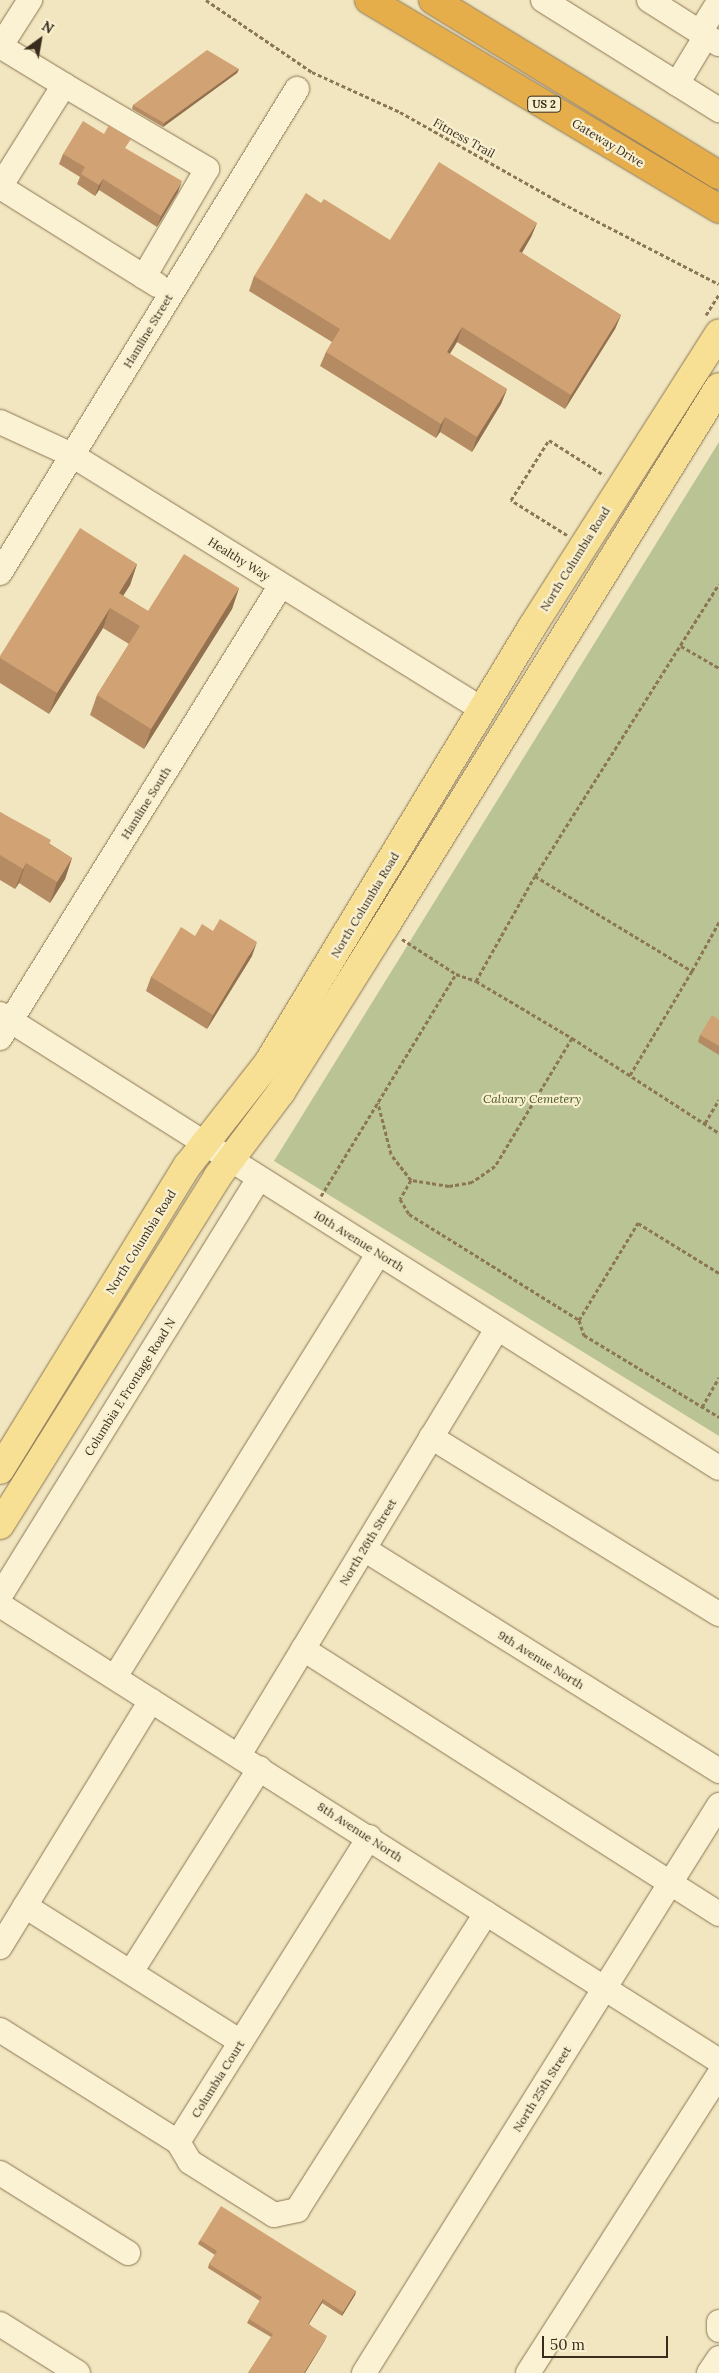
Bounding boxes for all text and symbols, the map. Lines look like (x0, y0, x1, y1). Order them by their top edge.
north arrow (15, 15, 65, 65)
text: N (39, 17, 57, 38)
road number: US 2 (526, 96, 562, 112)
street label: Fitness Trail (431, 115, 497, 161)
street label: Gateway Drive (569, 116, 647, 170)
street label: Hamline Street (120, 291, 176, 371)
street label: North Columbia Road (537, 504, 613, 614)
street label: Healthy Way (205, 534, 273, 584)
street label: Hamline South (118, 764, 174, 842)
street label: North Columbia Road (328, 850, 402, 960)
park label: Calvary Cemetery (483, 1092, 581, 1106)
street label: North Columbia Road (103, 1187, 179, 1297)
street label: 10th Avenue North (311, 1207, 407, 1275)
street label: Columbia E Frontage Road N (82, 1315, 178, 1459)
street label: North 26th Street (336, 1496, 400, 1588)
street label: 9th Avenue North (495, 1628, 587, 1692)
street label: 8th Avenue North (315, 1799, 405, 1865)
street label: Columbia Court (188, 2038, 248, 2120)
street label: North 25th Street (510, 2044, 574, 2134)
scale bar (544, 2326, 670, 2358)
text: 50 m (550, 2335, 585, 2354)

